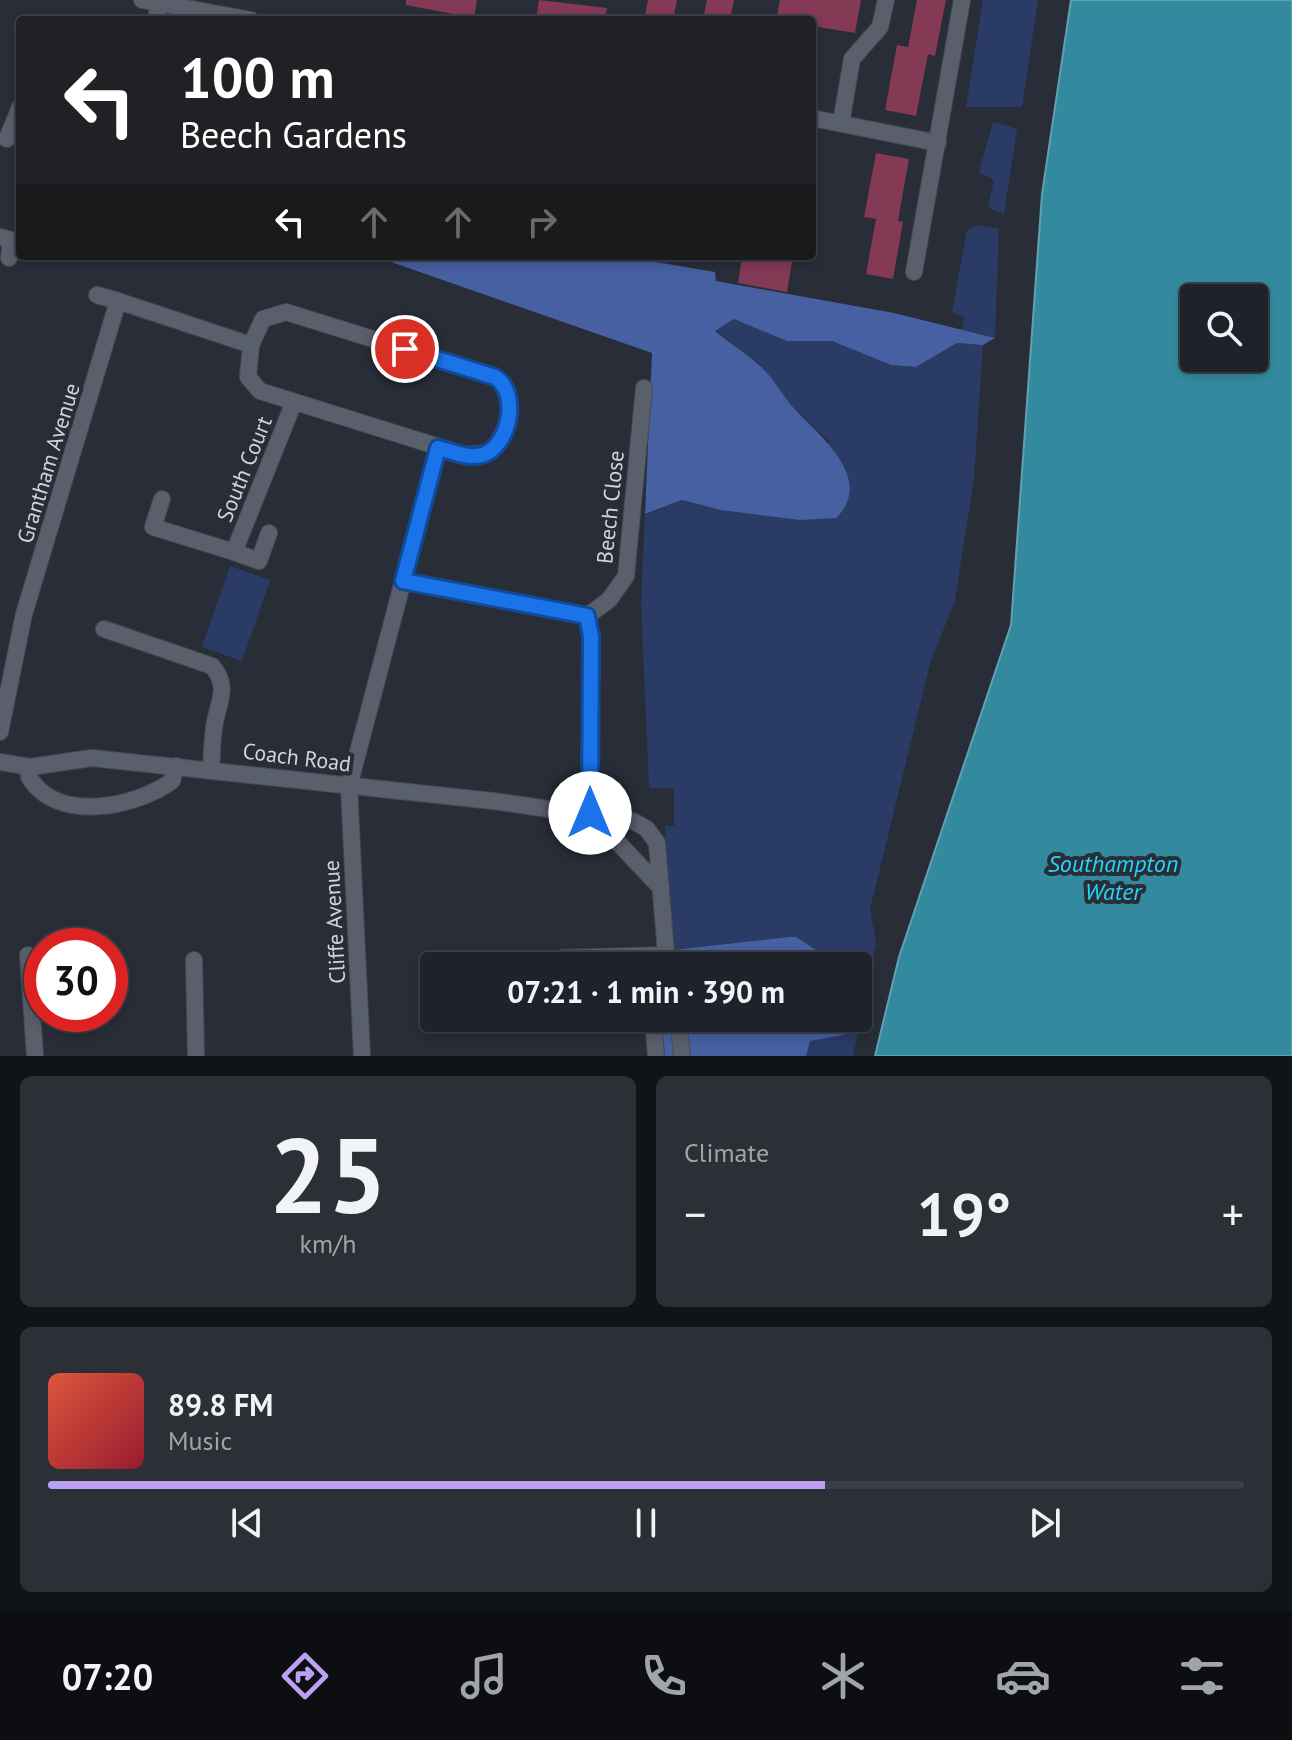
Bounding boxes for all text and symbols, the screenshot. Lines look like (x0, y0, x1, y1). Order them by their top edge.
text: 100 m (180, 41, 335, 113)
icon: left (48, 48, 152, 152)
text: Beech Gardens (180, 111, 407, 158)
icon: left (268, 200, 312, 244)
icon: ahead (352, 200, 396, 244)
icon: ahead (436, 200, 480, 244)
icon: right (520, 200, 564, 244)
map controls (1180, 284, 1268, 372)
button: search (1180, 284, 1268, 372)
pin (371, 315, 439, 383)
icon: arrive (383, 327, 427, 371)
street label: Grantham Avenue (10, 380, 86, 546)
street label: South Court (210, 411, 278, 526)
street label: Beech Close (590, 449, 630, 565)
street label: Coach Road (241, 736, 353, 778)
position arrow (548, 771, 632, 855)
water label: Southampton Water (1048, 848, 1178, 907)
street label: Cliffe Avenue (317, 859, 351, 985)
speed limit sign: 30 (24, 928, 128, 1032)
text: 07:21 · 1 min · 390 m (507, 972, 785, 1011)
text: 25 (269, 1107, 387, 1242)
text: Climate (684, 1136, 769, 1169)
text: 19° (917, 1175, 1011, 1253)
text: − (684, 1185, 706, 1242)
text: + (1222, 1185, 1244, 1242)
text: km/h (300, 1227, 357, 1260)
text: 89.8 FM (168, 1385, 273, 1424)
text: Music (168, 1424, 232, 1457)
icon: previous (225, 1501, 269, 1545)
icon: pause (624, 1501, 668, 1545)
icon: next (1023, 1501, 1067, 1545)
icon: directions (277, 1648, 333, 1704)
icon: music (456, 1648, 512, 1704)
icon: phone (636, 1648, 692, 1704)
icon: climate (815, 1648, 871, 1704)
icon: car (995, 1648, 1051, 1704)
icon: filters (1174, 1648, 1230, 1704)
text: 07:20 (62, 1653, 153, 1700)

